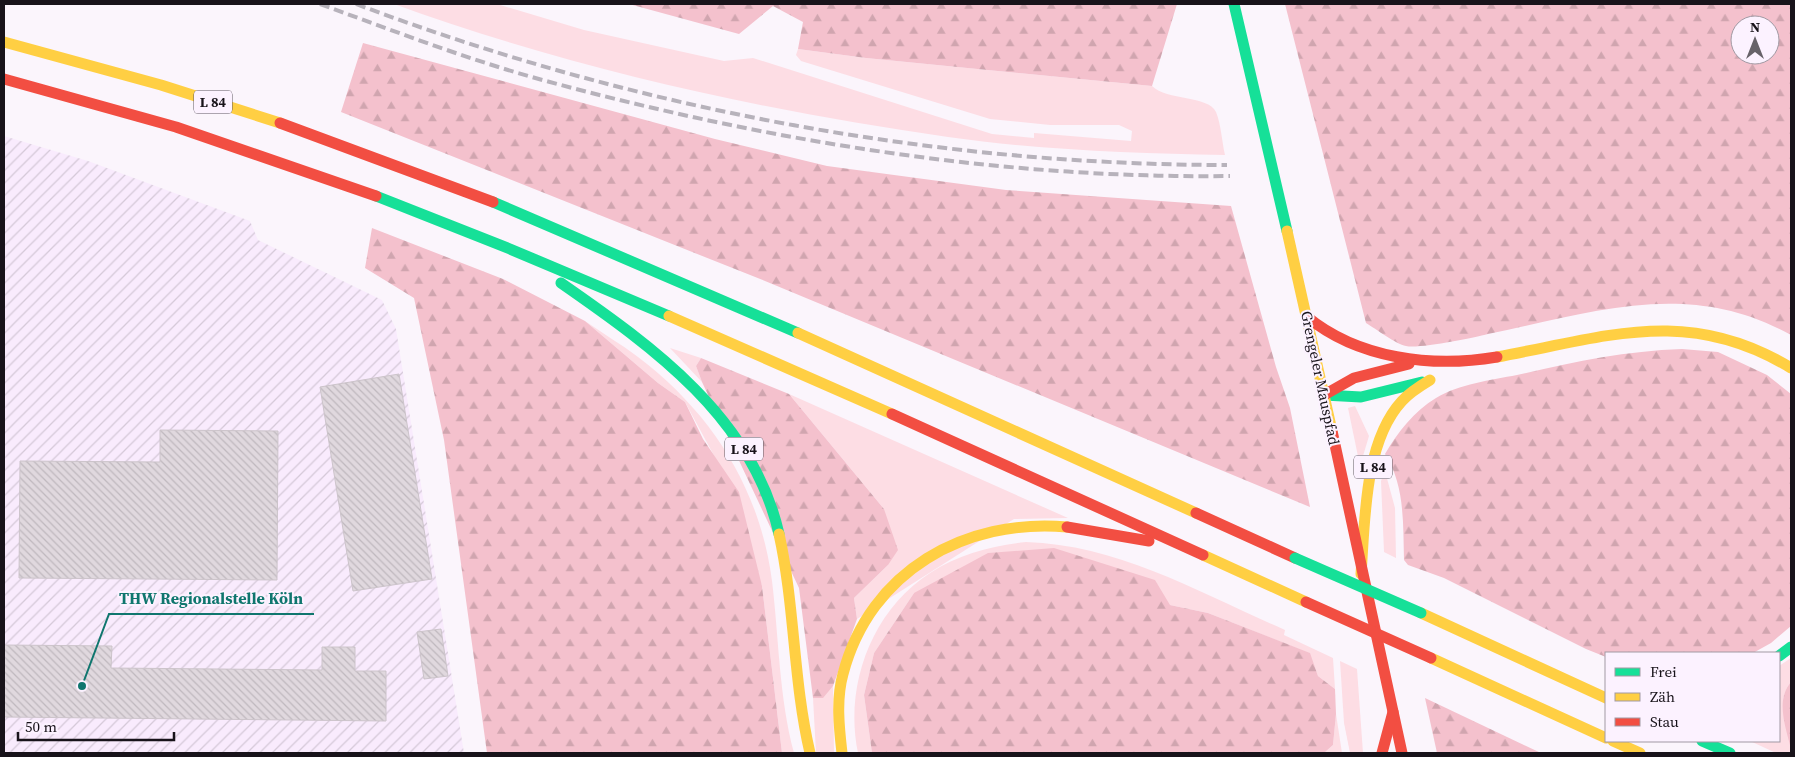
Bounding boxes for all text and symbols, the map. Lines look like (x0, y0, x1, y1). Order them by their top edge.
north arrow (1730, 15, 1780, 65)
text: N (1750, 17, 1760, 37)
road number: L 84 (194, 90, 232, 114)
street label: Grengeler Mauspfad (1296, 309, 1345, 447)
road number: L 84 (725, 438, 763, 460)
road number: L 84 (1354, 456, 1392, 478)
callout: THW Regionalstelle Köln (109, 583, 314, 614)
text: THW Regionalstelle Köln (119, 587, 303, 609)
legend (1605, 652, 1780, 742)
text: Frei (1650, 661, 1677, 682)
text: Zäh (1650, 686, 1675, 707)
scale bar (18, 710, 174, 742)
text: Stau (1650, 711, 1679, 732)
text: 50 m (25, 716, 57, 737)

